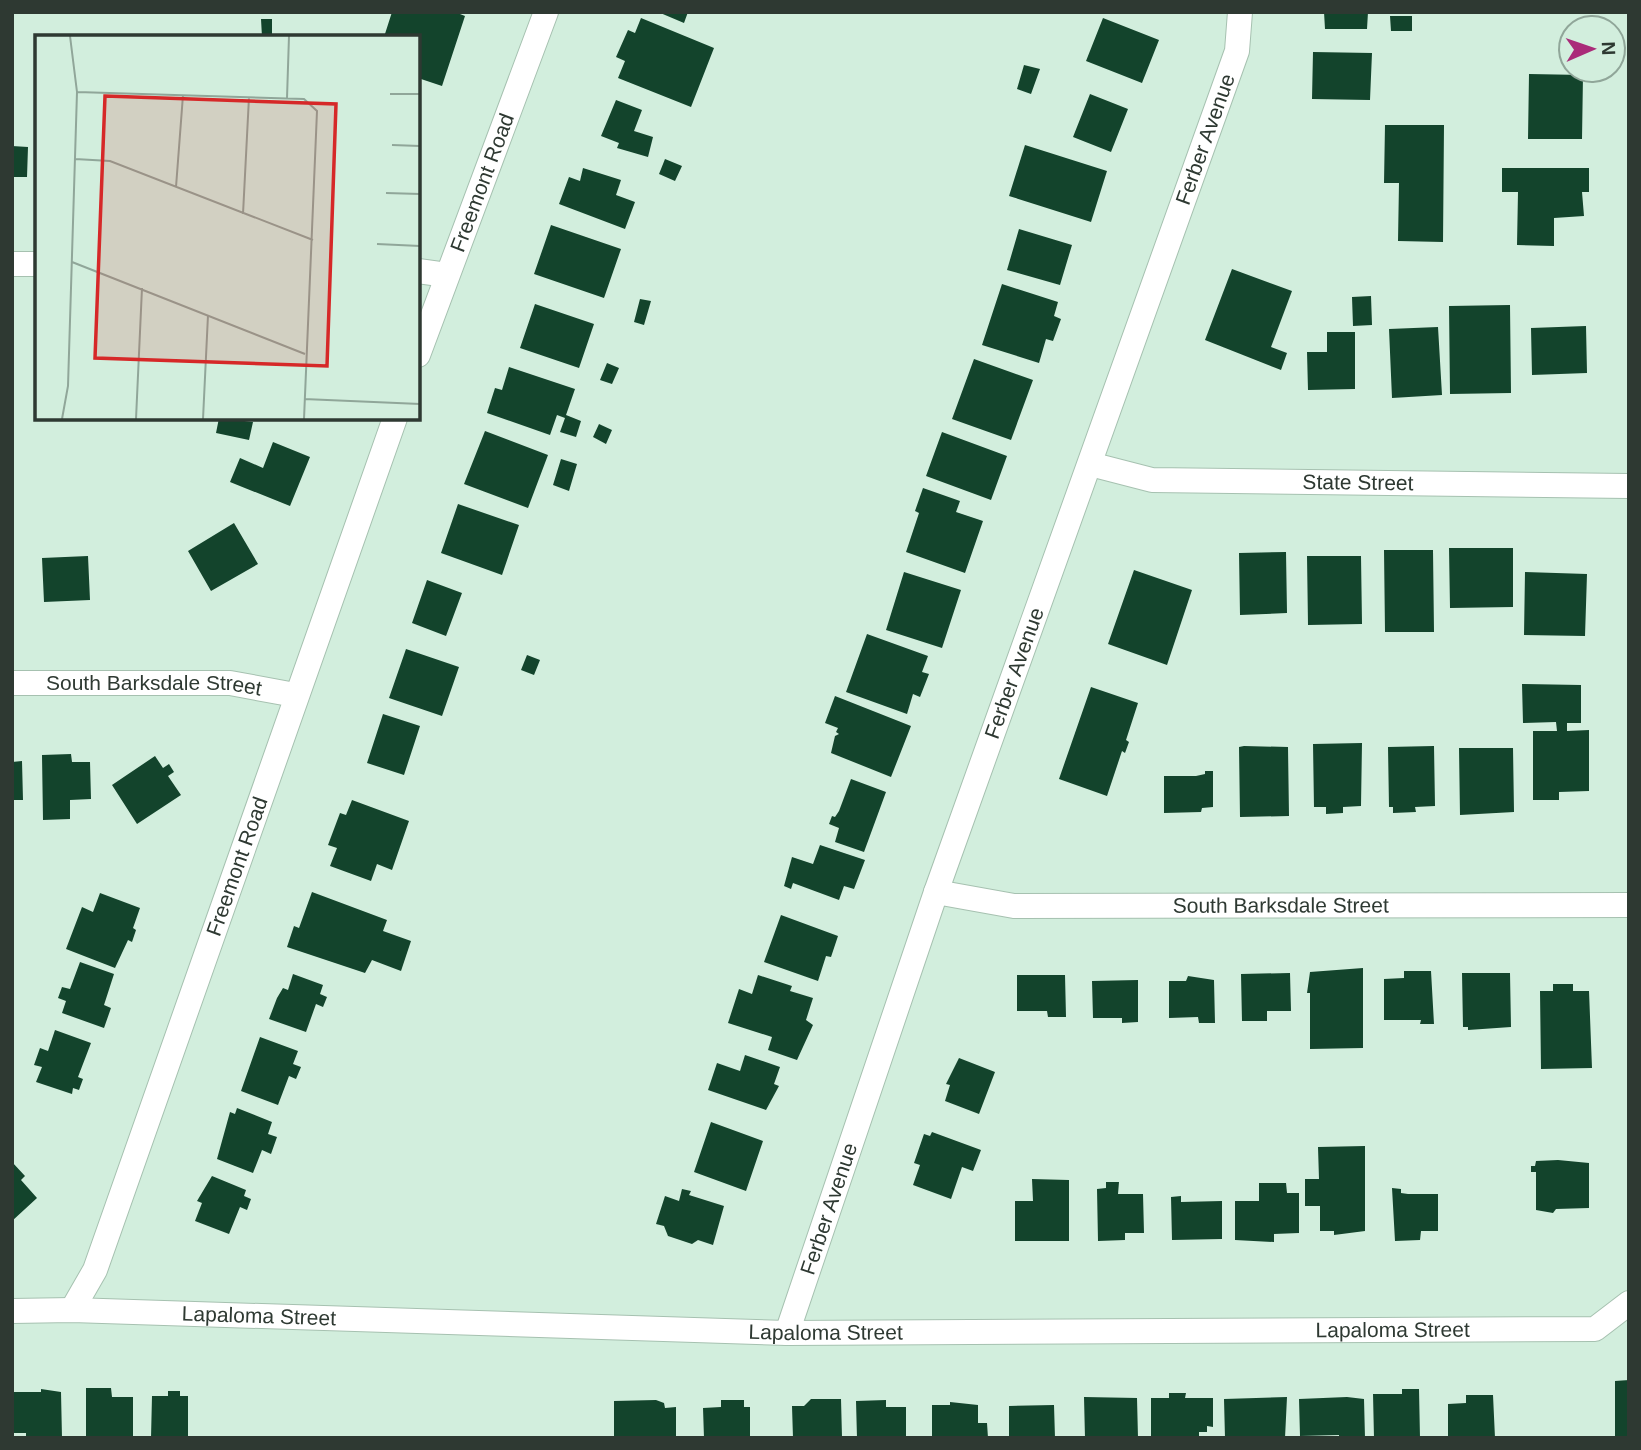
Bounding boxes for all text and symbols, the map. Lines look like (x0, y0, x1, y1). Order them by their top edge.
north arrow (1557, 14, 1627, 84)
inset map (35, 35, 420, 420)
text: N (1598, 41, 1619, 56)
street label: Ferber Avenue (1171, 70, 1239, 208)
street label: Freemont Road (446, 110, 518, 255)
street label: State Street (1302, 470, 1414, 494)
street label: Ferber Avenue (980, 604, 1048, 742)
street label: South Barksdale Street (46, 671, 264, 700)
street label: Freemont Road (202, 794, 272, 939)
street label: South Barksdale Street (1173, 893, 1389, 917)
street label: Ferber Avenue (796, 1140, 861, 1278)
street label: Lapaloma Street (181, 1302, 337, 1329)
street label: Lapaloma Street (1315, 1318, 1470, 1341)
street label: Lapaloma Street (748, 1320, 903, 1344)

